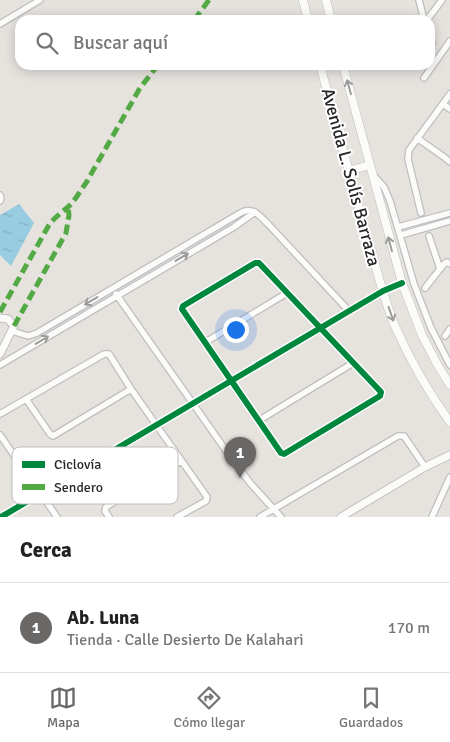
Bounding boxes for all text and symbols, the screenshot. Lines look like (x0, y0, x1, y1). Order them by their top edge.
search box (15, 15, 435, 70)
icon: search (33, 29, 61, 57)
text: Buscar aquí (73, 31, 168, 55)
one-way arrow (344, 80, 353, 96)
street label: Avenida L. Solís Barraza (317, 85, 385, 269)
one-way arrow (385, 237, 395, 253)
one-way arrow (174, 252, 188, 262)
one-way arrow (85, 296, 99, 306)
one-way arrow (386, 306, 396, 322)
your location (223, 317, 249, 343)
one-way arrow (34, 334, 48, 344)
pin: 1 (224, 437, 256, 478)
legend (12, 447, 178, 504)
text: Ciclovía (54, 456, 101, 473)
text: Sendero (54, 479, 103, 496)
text: Cerca (20, 537, 72, 563)
text: Ab. Luna (67, 606, 139, 630)
text: 1 (32, 618, 40, 638)
text: 170 m (388, 618, 430, 638)
text: Tienda · Calle Desierto De Kalahari (67, 630, 304, 650)
tab: Mapa (47, 684, 80, 731)
tab: Cómo llegar (174, 684, 245, 731)
tab: Guardados (339, 684, 403, 731)

